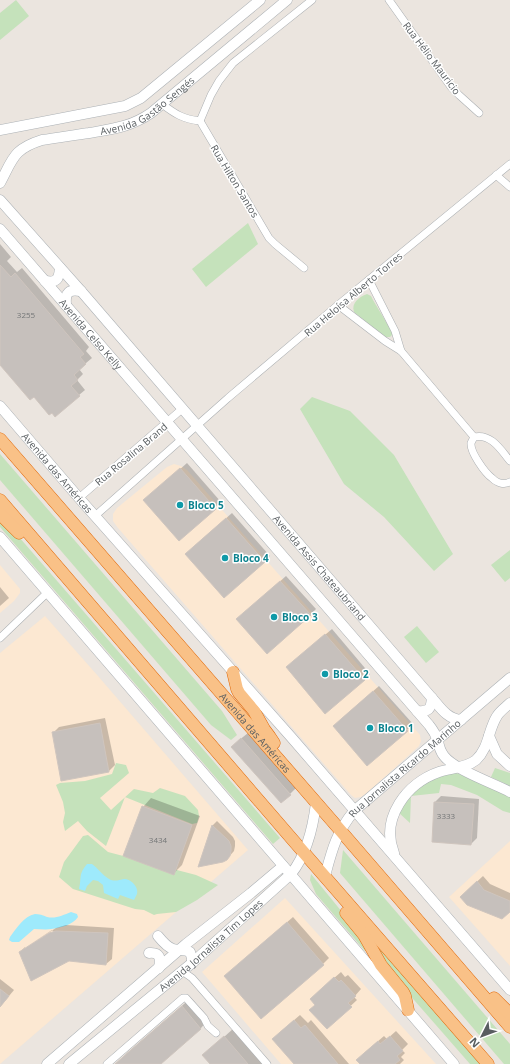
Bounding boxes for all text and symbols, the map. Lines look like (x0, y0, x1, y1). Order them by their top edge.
street label: Rua Hélio Mauricio (400, 19, 464, 97)
street label: Avenida Gastão Sengés (99, 73, 197, 138)
street label: Rua Hilton Santos (208, 142, 262, 220)
street label: Rua Heloísa Alberto Torres (301, 249, 405, 339)
street label: Avenida Celso Kelly (56, 296, 126, 373)
house number: 3255 (17, 309, 36, 320)
street label: Rua Rosalina Brand (92, 419, 170, 489)
street label: Avenida das Américas (19, 430, 96, 516)
place label: Bloco 5 (188, 498, 224, 512)
marker: Bloco 5 (175, 500, 185, 510)
street label: Avenida Assis Chateaubriand (270, 512, 369, 623)
place label: Bloco 4 (233, 551, 269, 565)
marker: Bloco 4 (220, 553, 230, 563)
place label: Bloco 3 (282, 610, 318, 624)
marker: Bloco 3 (269, 612, 279, 622)
place label: Bloco 2 (333, 667, 369, 681)
marker: Bloco 2 (320, 669, 330, 679)
street label: Avenida das Américas (217, 689, 294, 776)
street label: Rua Jornalista Ricardo Marinho (345, 716, 464, 820)
place label: Bloco 1 (378, 721, 414, 735)
marker: Bloco 1 (365, 723, 375, 733)
house number: 3333 (437, 810, 456, 821)
house number: 3434 (149, 834, 168, 845)
street label: Avenida Jornalista Tim Lopes (156, 896, 266, 994)
north arrow (462, 1016, 502, 1056)
text: N (466, 1035, 483, 1051)

